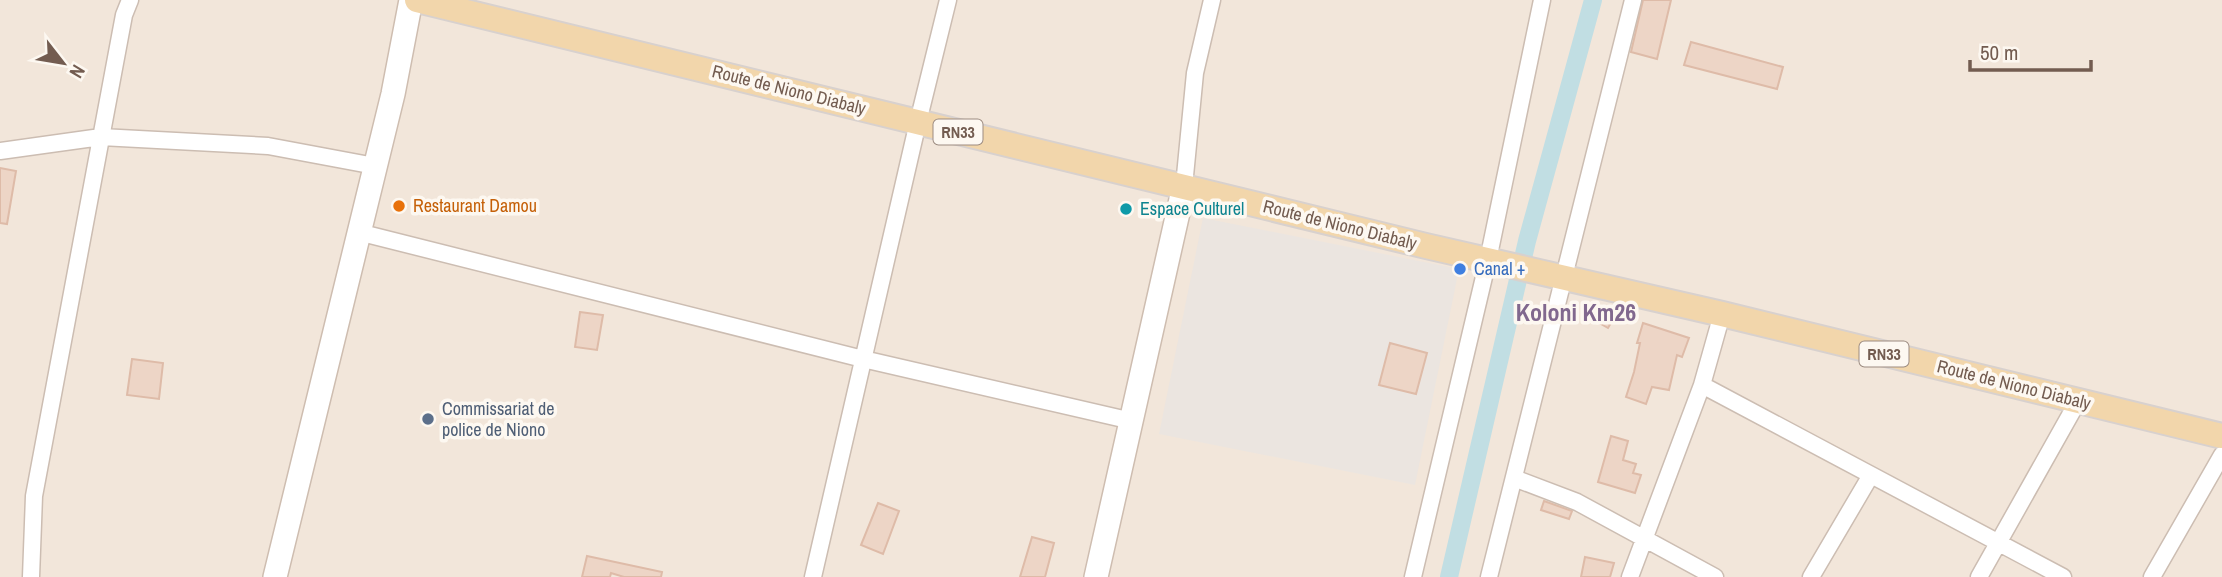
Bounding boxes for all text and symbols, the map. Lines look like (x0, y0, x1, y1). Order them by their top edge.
north arrow (28, 28, 98, 98)
scale bar (1970, 28, 2091, 72)
text: 50 m (1980, 38, 2018, 67)
street label: Route de Niono Diabaly (710, 58, 869, 121)
text: N (64, 60, 92, 83)
road number: RN33 (934, 120, 982, 144)
place label: Restaurant Damou (413, 193, 537, 218)
street label: Route de Niono Diabaly (1261, 193, 1420, 256)
place label: Espace Culturel (1140, 196, 1244, 221)
marker: Restaurant Damou (391, 198, 407, 214)
marker: Espace Culturel (1118, 201, 1134, 217)
place label: Canal + (1474, 256, 1525, 281)
marker: Canal + (1452, 261, 1468, 277)
district label: Koloni Km26 (1516, 296, 1636, 328)
road number: RN33 (1860, 342, 1909, 366)
street label: Route de Niono Diabaly (1935, 353, 2094, 416)
place label: Commissariat de police de Niono (442, 396, 554, 442)
marker: Commissariat de police de Niono (420, 411, 436, 427)

